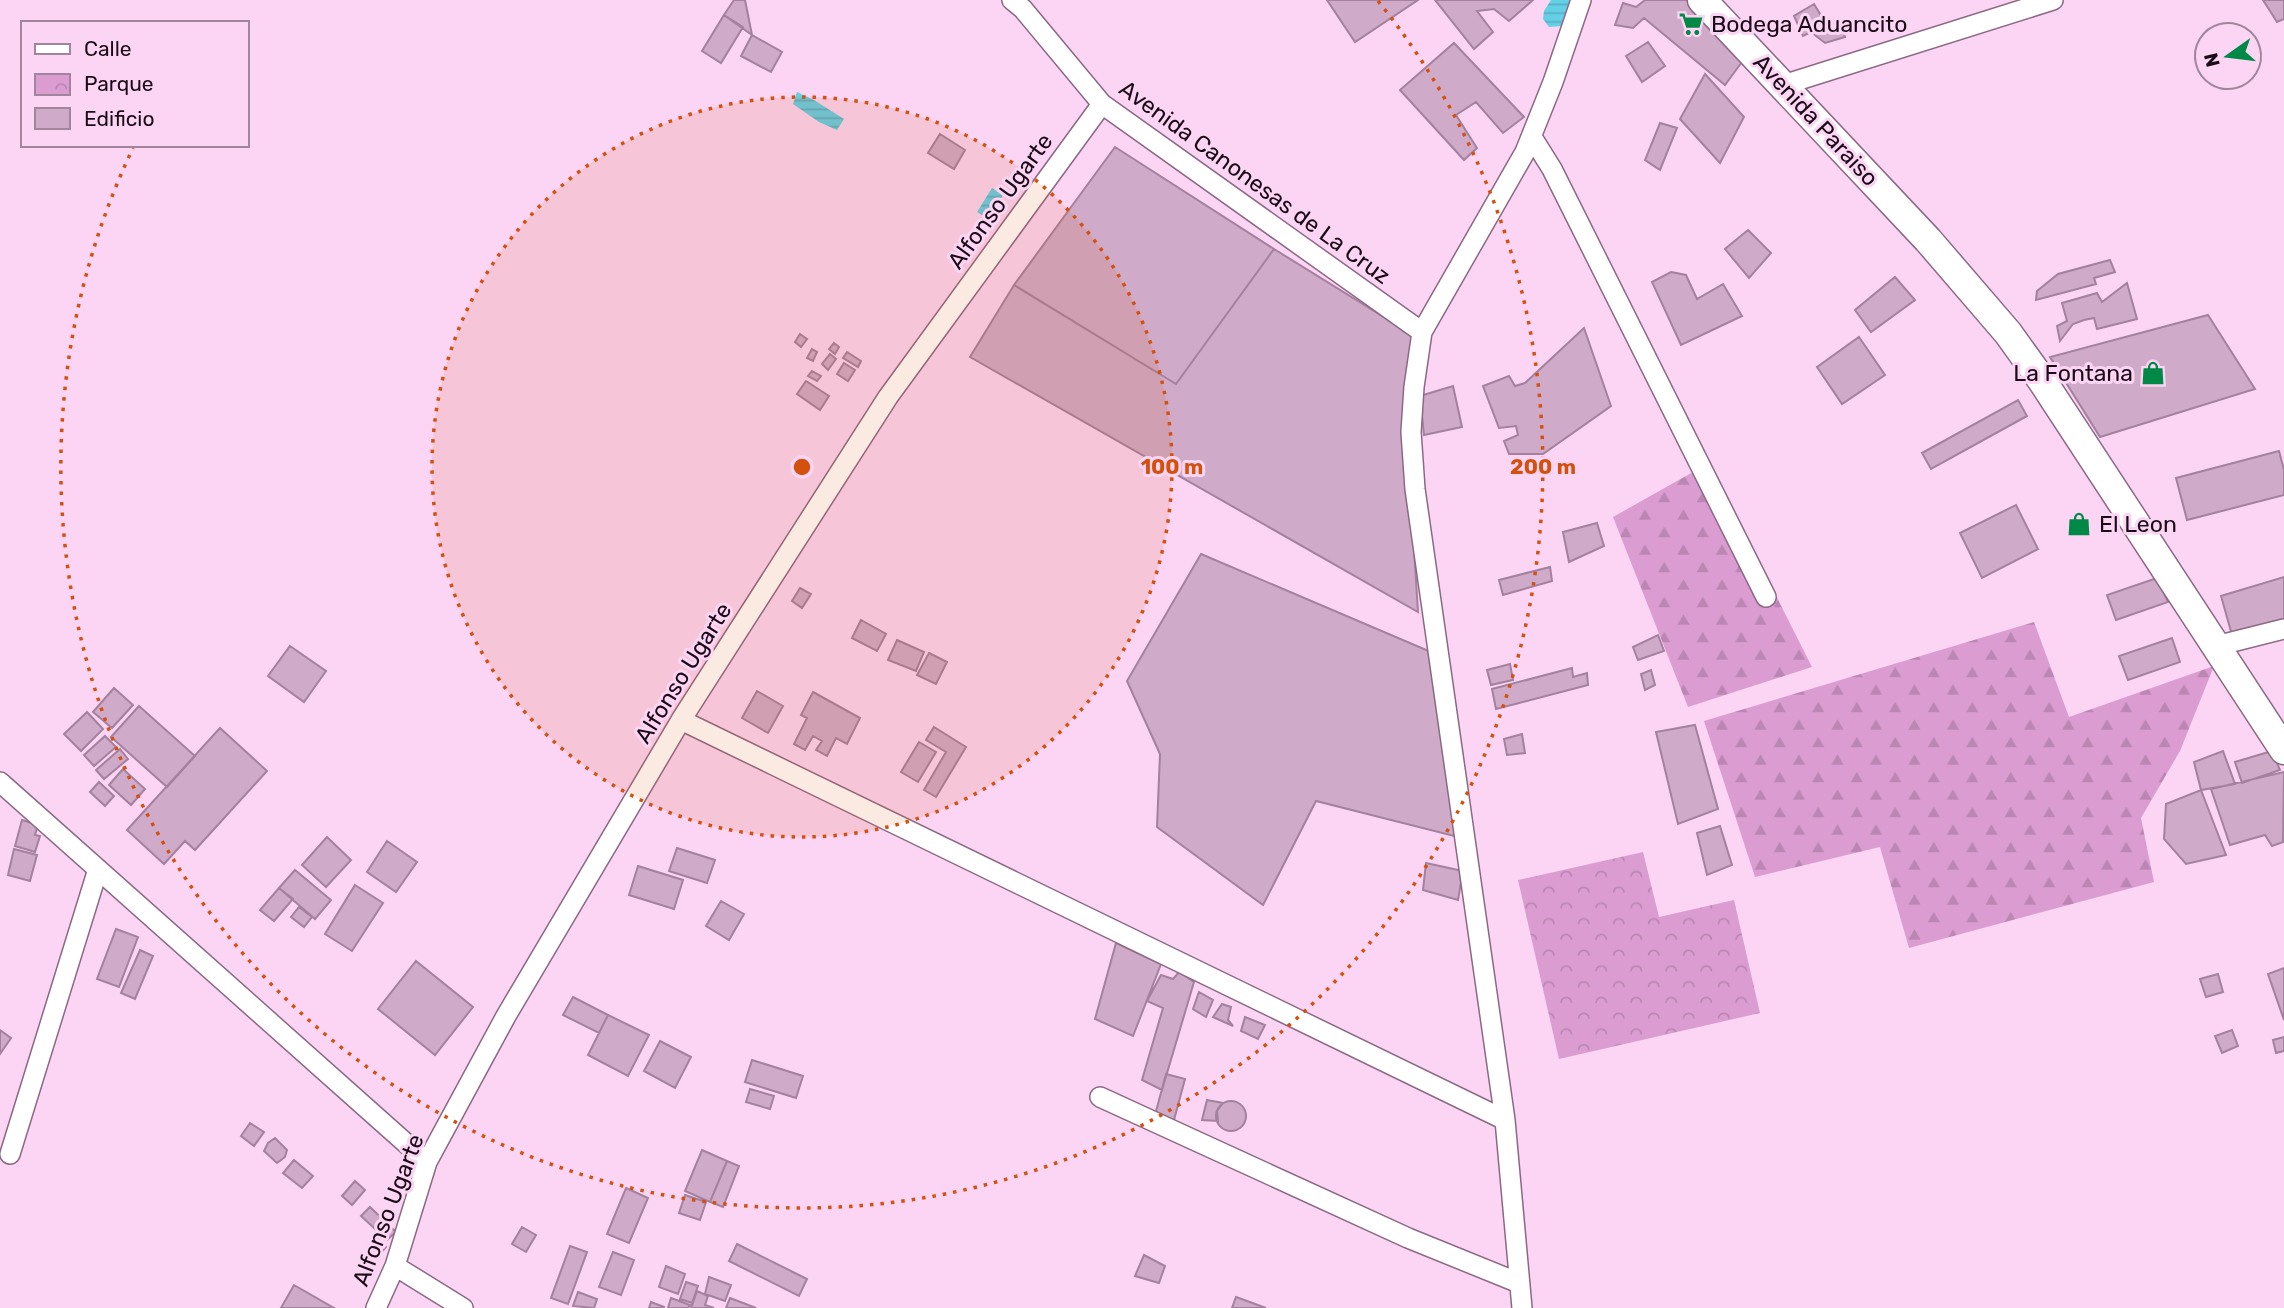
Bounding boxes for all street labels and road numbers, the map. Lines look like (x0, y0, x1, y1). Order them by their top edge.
street label: Avenida Paraiso (1748, 48, 1884, 192)
street label: Avenida Canonesas de La Cruz (1114, 74, 1396, 290)
street label: Alfonso Ugarte (941, 128, 1059, 274)
street label: Alfonso Ugarte (629, 598, 737, 748)
street label: Alfonso Ugarte (346, 1130, 430, 1290)

